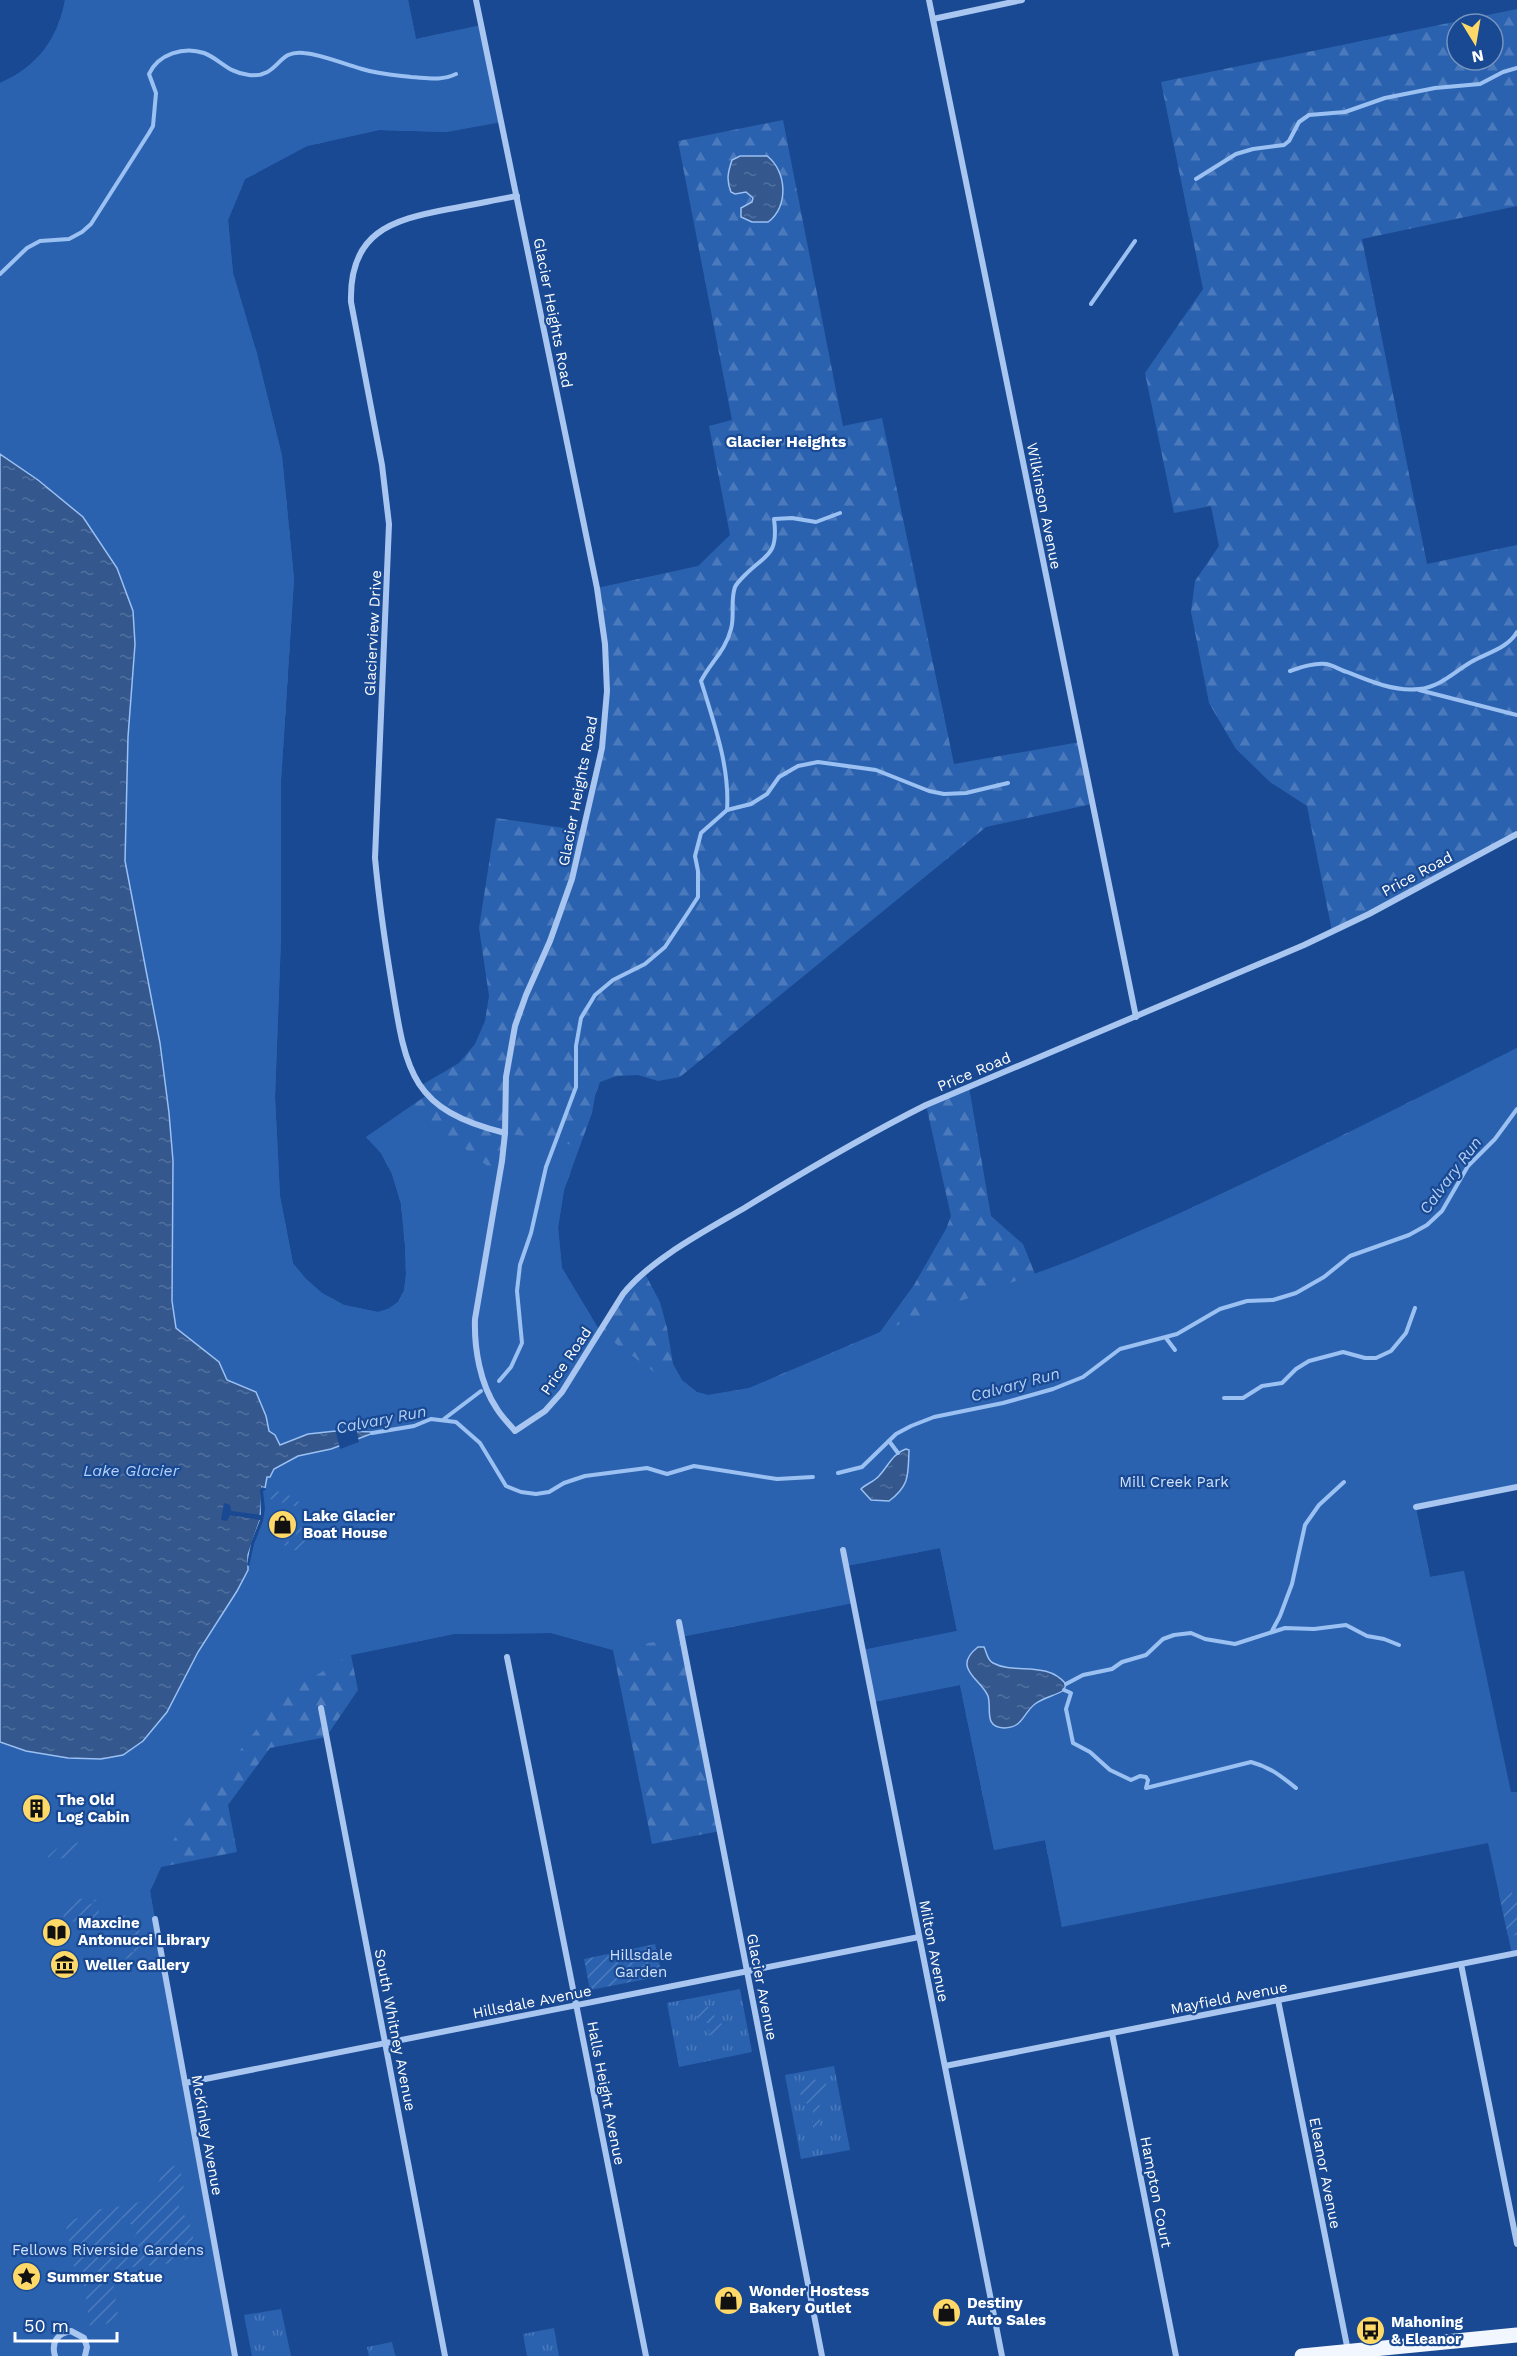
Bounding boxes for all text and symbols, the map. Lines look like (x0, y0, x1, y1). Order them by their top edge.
north arrow (1445, 12, 1505, 72)
text: N (1470, 46, 1485, 67)
street label: Glacier Heights Road (530, 236, 576, 390)
district label: Glacier Heights (726, 432, 847, 451)
street label: Wilkinson Avenue (1023, 441, 1065, 571)
street label: Glacierview Drive (361, 570, 385, 696)
street label: Glacier Heights Road (555, 714, 601, 868)
street label: Price Road (1378, 848, 1456, 900)
street label: Price Road (935, 1048, 1013, 1096)
water label: Calvary Run (1415, 1133, 1486, 1218)
street label: Price Road (537, 1324, 595, 1398)
water label: Calvary Run (968, 1363, 1062, 1406)
water label: Calvary Run (334, 1401, 428, 1438)
water label: Lake Glacier (83, 1461, 180, 1480)
park label: Mill Creek Park (1119, 1473, 1229, 1491)
place label: Lake Glacier Boat House (303, 1507, 396, 1542)
shop icon: Lake Glacier Boat House (266, 1509, 298, 1541)
place label: The Old Log Cabin (57, 1791, 130, 1826)
building icon: The Old Log Cabin (20, 1793, 52, 1825)
street label: Milton Avenue (915, 1899, 953, 2003)
place label: Maxcine Antonucci Library (78, 1914, 211, 1949)
library icon: Maxcine Antonucci Library (41, 1916, 73, 1948)
street label: Glacier Avenue (743, 1932, 781, 2042)
park label: Hillsdale Garden (609, 1946, 673, 1981)
street label: South Whitney Avenue (370, 1947, 420, 2113)
museum icon: Weller Gallery (48, 1949, 80, 1981)
place label: Weller Gallery (85, 1956, 190, 1974)
street label: Mayfield Avenue (1169, 1978, 1289, 2018)
street label: Hillsdale Avenue (471, 1982, 593, 2022)
street label: Halls Height Avenue (583, 2020, 629, 2166)
street label: McKinley Avenue (188, 2073, 226, 2197)
street label: Eleanor Avenue (1305, 2116, 1345, 2230)
street label: Hampton Court (1136, 2135, 1176, 2250)
park label: Fellows Riverside Gardens (12, 2241, 204, 2259)
place icon: Summer Statue (10, 2261, 42, 2293)
place label: Summer Statue (47, 2268, 163, 2286)
place label: Wonder Hostess Bakery Outlet (749, 2282, 869, 2317)
shop icon: Wonder Hostess Bakery Outlet (712, 2284, 744, 2316)
place label: Destiny Auto Sales (967, 2294, 1046, 2329)
shop icon: Destiny Auto Sales (930, 2296, 962, 2328)
scale bar (15, 2305, 117, 2343)
place label: Mahoning & Eleanor (1391, 2313, 1464, 2348)
text: 50 m (24, 2315, 69, 2336)
bus stop icon: Mahoning & Eleanor (1354, 2315, 1386, 2347)

